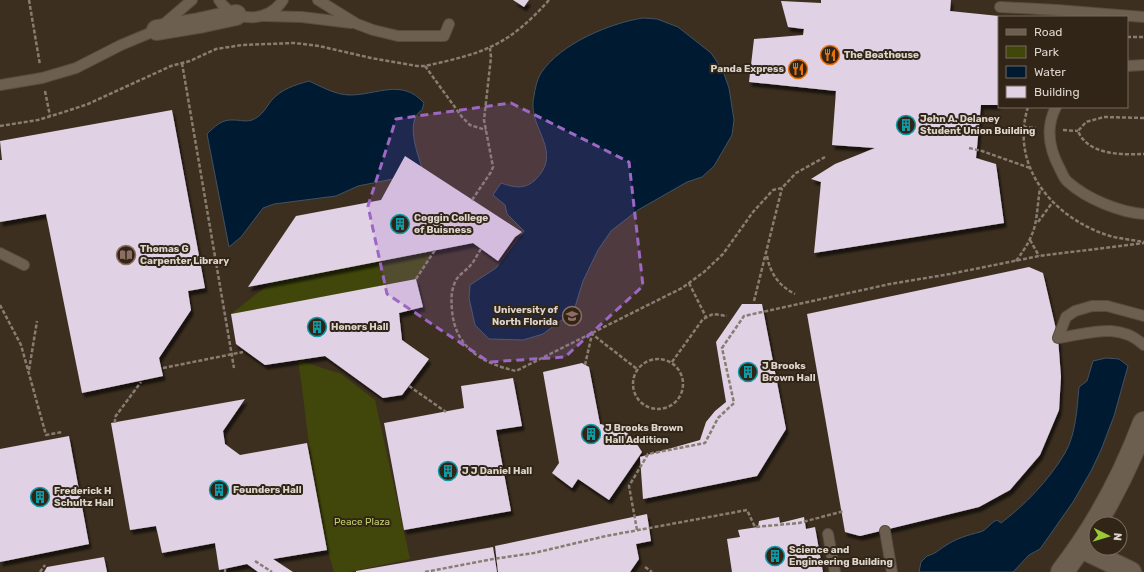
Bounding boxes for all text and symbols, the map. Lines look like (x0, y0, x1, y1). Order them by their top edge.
legend (998, 16, 1128, 108)
text: Road (1034, 25, 1062, 39)
restaurant icon: The Boathouse (819, 44, 841, 66)
text: Park (1034, 45, 1060, 59)
place label: The Boathouse (844, 49, 919, 61)
restaurant icon: Panda Express (787, 58, 809, 80)
place label: Panda Express (711, 63, 784, 75)
text: Water (1034, 65, 1066, 79)
text: Building (1034, 85, 1080, 99)
place label: John A. Delaney Student Union Building (920, 113, 1035, 137)
building icon: John A. Delaney Student Union Building (895, 114, 917, 136)
place label: Coggin College of Buisness (414, 212, 488, 236)
building icon: Coggin College of Buisness (389, 213, 411, 235)
place label: Thomas G Carpenter Library (140, 243, 229, 267)
library icon: Thomas G Carpenter Library (115, 244, 137, 266)
place label: University of North Florida (492, 304, 559, 328)
school or university icon: University of North Florida (561, 305, 583, 327)
building icon: Honors Hall (306, 316, 328, 338)
place label: Honors Hall (331, 321, 389, 333)
place label: J Brooks Brown Hall (762, 360, 816, 384)
building icon: J Brooks Brown Hall (737, 361, 759, 383)
place label: J Brooks Brown Hall Addition (605, 422, 683, 446)
building icon: J Brooks Brown Hall Addition (580, 423, 602, 445)
building icon: J J Daniel Hall (437, 460, 459, 482)
place label: J J Daniel Hall (462, 465, 532, 477)
building icon: Founders Hall (208, 479, 230, 501)
place label: Founders Hall (233, 484, 302, 496)
place label: Frederick H Schultz Hall (54, 485, 114, 509)
building icon: Frederick H Schultz Hall (29, 486, 51, 508)
park label: Peace Plaza (334, 516, 390, 528)
north arrow (1088, 516, 1128, 556)
text: N (1111, 532, 1124, 541)
place label: Science and Engineering Building (789, 544, 893, 568)
building icon: Science and Engineering Building (764, 545, 786, 567)

